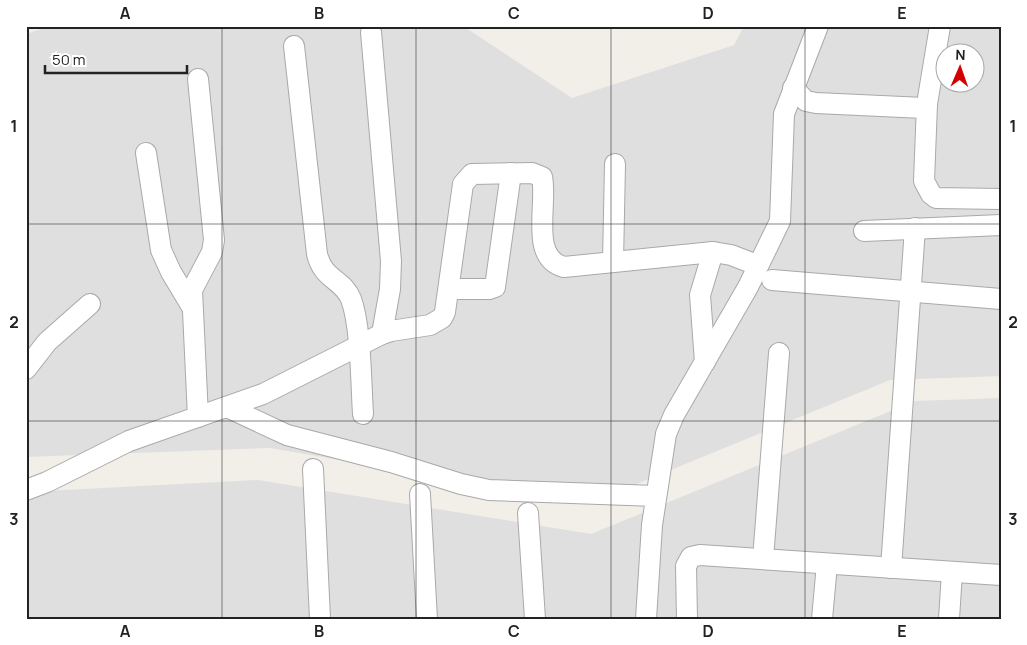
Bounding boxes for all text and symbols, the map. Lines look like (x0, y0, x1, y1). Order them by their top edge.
text: A (120, 2, 131, 24)
text: B (314, 2, 324, 24)
text: C (508, 2, 520, 24)
text: D (702, 2, 714, 24)
text: E (897, 2, 907, 24)
scale bar (45, 42, 188, 74)
north arrow (934, 42, 984, 92)
text: N (955, 45, 966, 64)
text: 50 m (52, 49, 86, 70)
text: 1 (10, 115, 18, 137)
text: 1 (1009, 115, 1017, 137)
text: 2 (9, 311, 19, 333)
text: 2 (1008, 311, 1018, 333)
text: 3 (9, 508, 19, 530)
text: 3 (1008, 508, 1018, 530)
text: A (120, 620, 131, 642)
text: B (314, 620, 324, 642)
text: C (508, 620, 520, 642)
text: D (702, 620, 714, 642)
text: E (897, 620, 907, 642)

